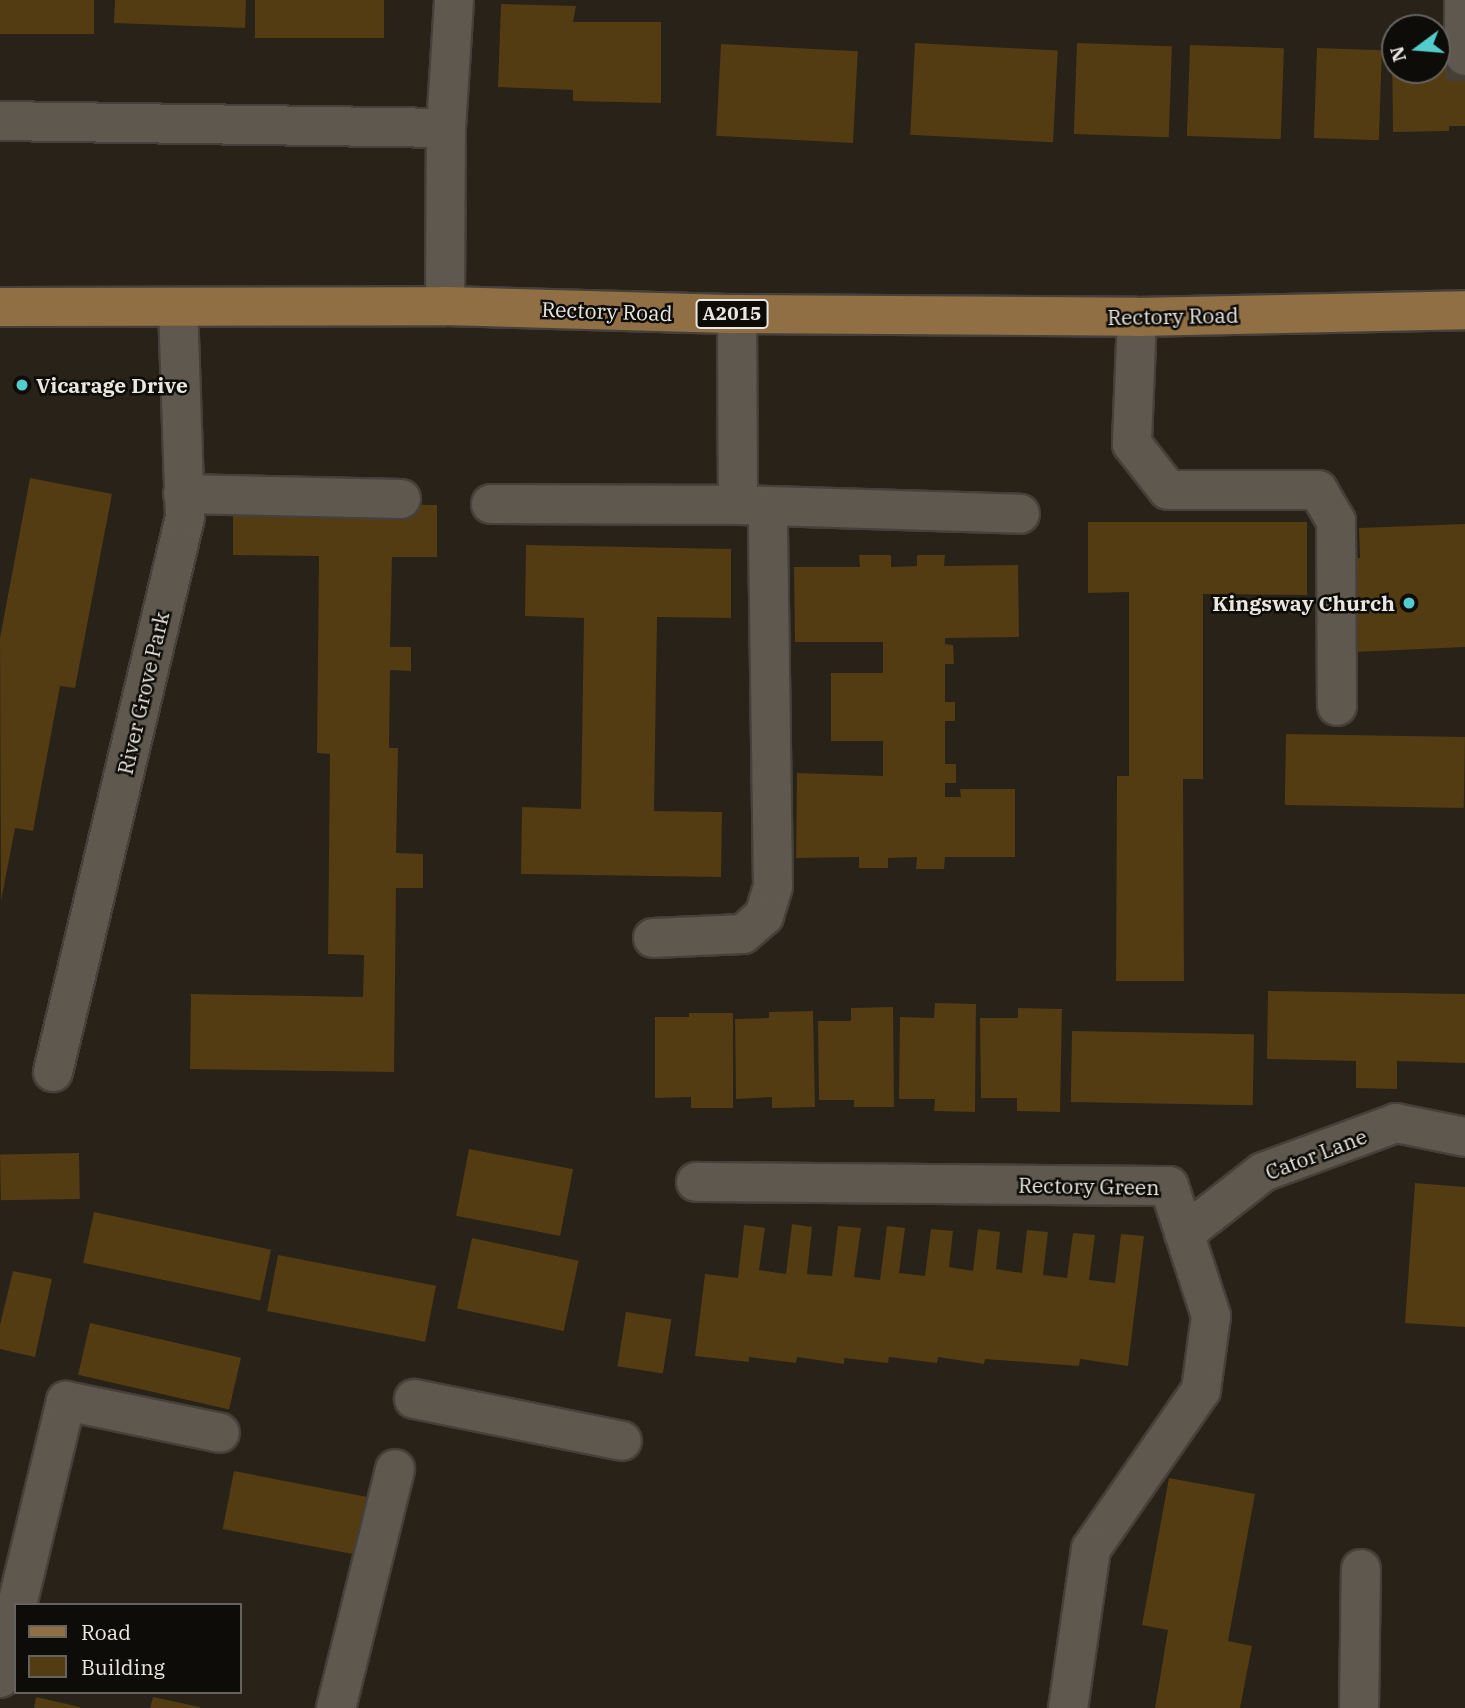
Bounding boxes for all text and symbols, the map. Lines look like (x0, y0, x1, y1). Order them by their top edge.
north arrow (1381, 14, 1451, 84)
text: N (1384, 44, 1411, 65)
street label: Rectory Road (541, 296, 673, 326)
road number: A2015 (695, 298, 769, 330)
street label: Rectory Road (1107, 302, 1239, 330)
place label: Vicarage Drive (36, 372, 188, 398)
marker: Vicarage Drive (14, 377, 30, 393)
place label: Kingsway Church (1212, 590, 1395, 616)
marker: Kingsway Church (1401, 595, 1417, 611)
street label: River Grove Park (112, 609, 174, 777)
street label: Cator Lane (1262, 1123, 1370, 1185)
street label: Rectory Green (1018, 1172, 1160, 1200)
legend (14, 1603, 242, 1694)
text: Road (81, 1618, 131, 1646)
text: Building (81, 1653, 165, 1681)

